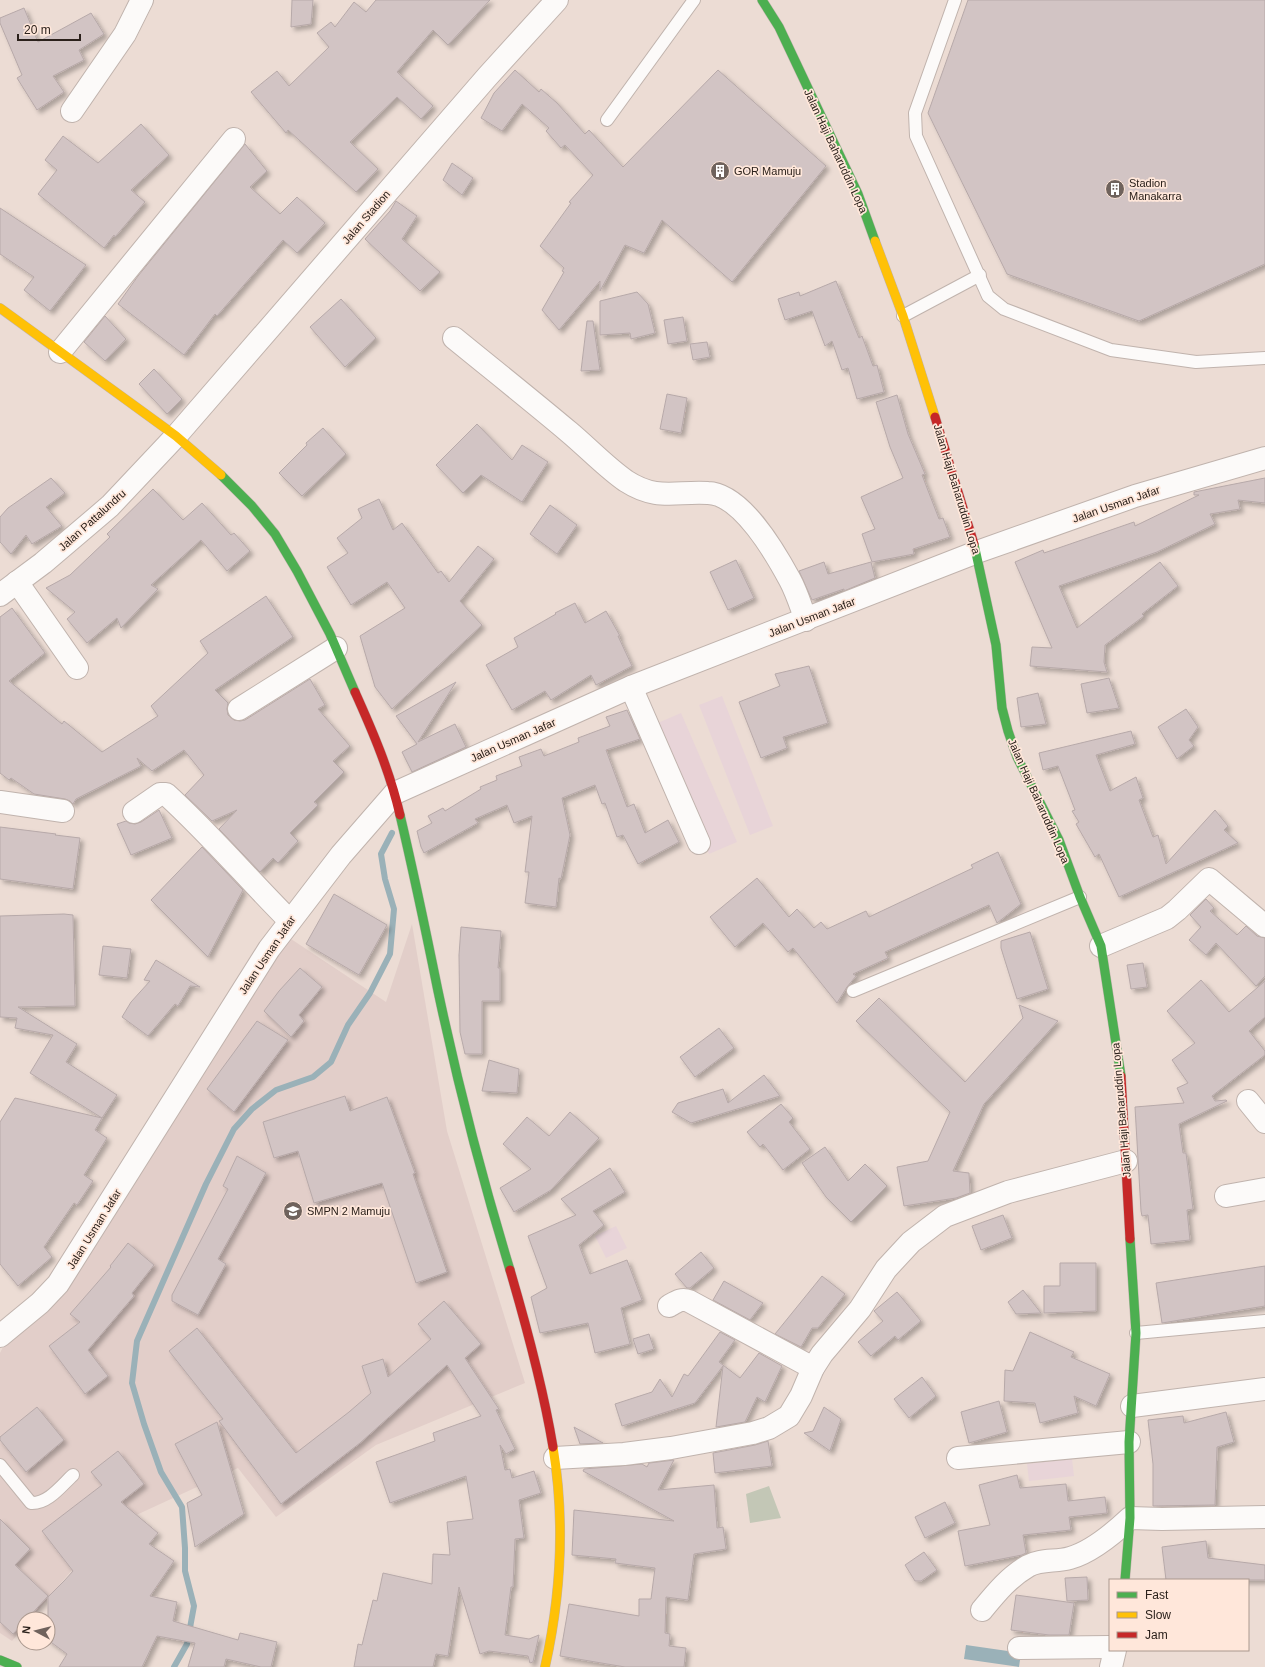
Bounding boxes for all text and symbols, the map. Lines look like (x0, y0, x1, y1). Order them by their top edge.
scale bar (18, 16, 80, 42)
text: 20 m (24, 23, 51, 37)
street label: Jalan Haji Baharuddin Lopa (802, 87, 870, 216)
building icon: GOR Mamuju (709, 160, 731, 182)
place label: GOR Mamuju (734, 165, 801, 177)
place label: Stadion Manakarra (1129, 177, 1182, 202)
building icon: Stadion Manakarra (1104, 178, 1126, 200)
street label: Jalan Stadion (340, 188, 392, 246)
street label: Jalan Haji Baharuddin Lopa (932, 423, 983, 556)
street label: Jalan Usman Jafar (1071, 483, 1162, 525)
street label: Jalan Pattalundru (56, 487, 128, 553)
street label: Jalan Usman Jafar (767, 595, 857, 639)
street label: Jalan Usman Jafar (469, 716, 558, 764)
street label: Jalan Haji Baharuddin Lopa (1006, 737, 1072, 866)
street label: Jalan Usman Jafar (236, 913, 298, 996)
street label: Jalan Haji Baharuddin Lopa (1109, 1041, 1133, 1178)
street label: Jalan Usman Jafar (65, 1187, 124, 1271)
school or university icon: SMPN 2 Mamuju (282, 1200, 304, 1222)
place label: SMPN 2 Mamuju (307, 1205, 390, 1217)
legend (1109, 1579, 1249, 1651)
text: Fast (1145, 1588, 1169, 1602)
text: Slow (1145, 1608, 1171, 1622)
north arrow (16, 1611, 56, 1651)
text: N (20, 1625, 33, 1634)
text: Jam (1145, 1628, 1168, 1642)

